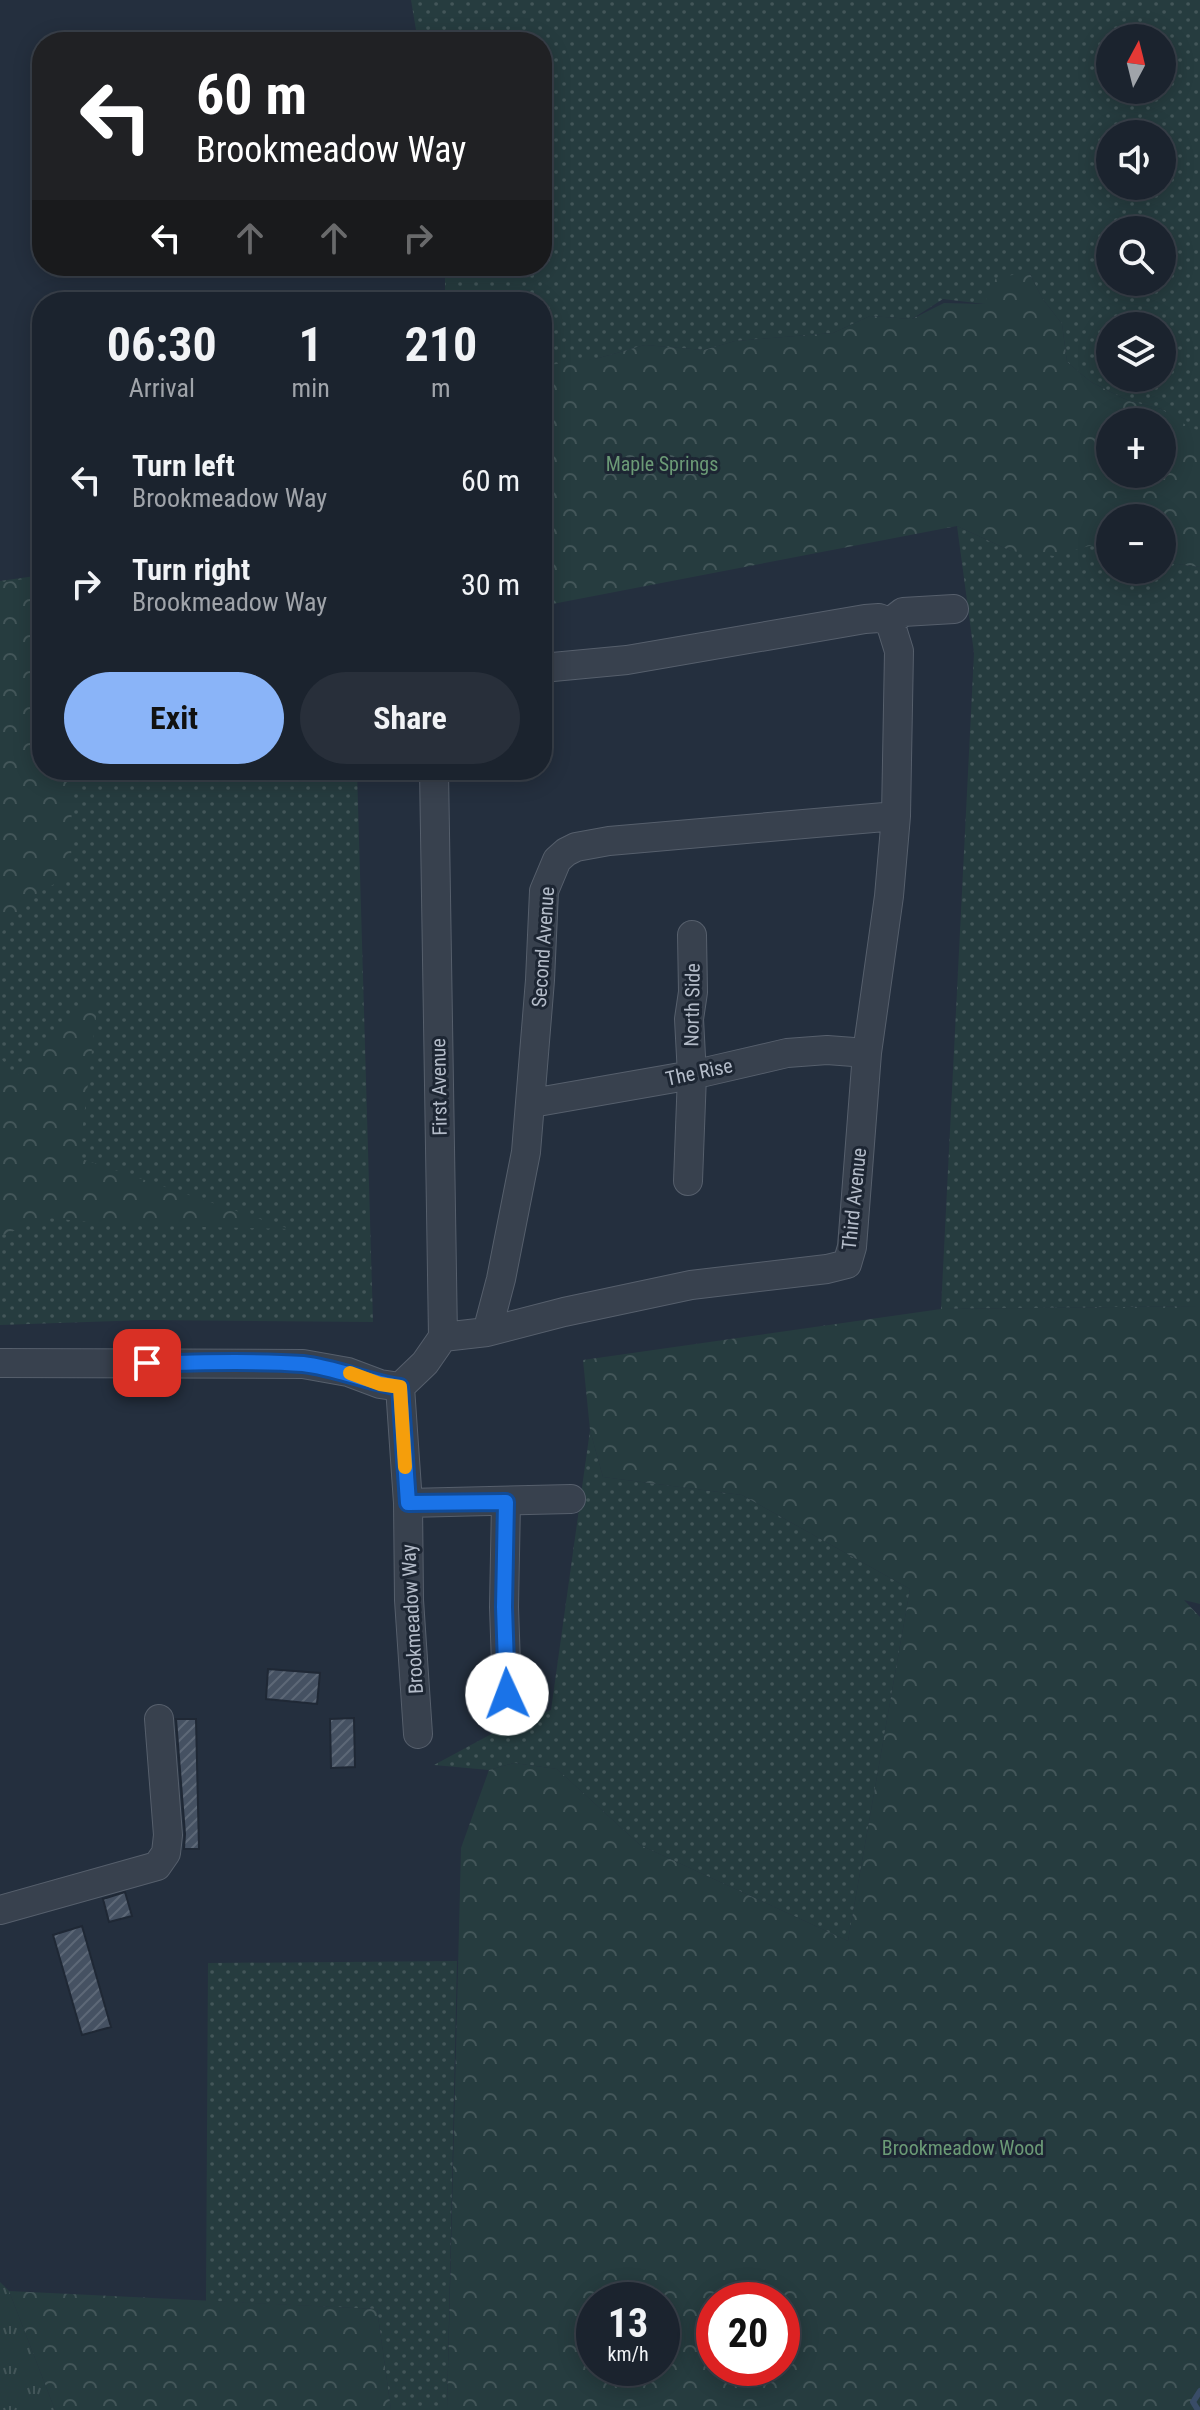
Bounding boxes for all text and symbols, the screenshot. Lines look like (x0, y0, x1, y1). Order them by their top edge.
north arrow (1096, 24, 1176, 104)
map controls (1096, 24, 1176, 584)
text: 60 m (196, 62, 307, 128)
icon: left (64, 64, 168, 168)
button: sound (1096, 120, 1176, 200)
text: Brookmeadow Way (196, 129, 466, 171)
icon: left (144, 216, 188, 260)
icon: ahead (228, 216, 272, 260)
icon: ahead (312, 216, 356, 260)
icon: right (396, 216, 440, 260)
button: search (1096, 216, 1176, 296)
button: layers (1096, 312, 1176, 392)
text: 06:30 (107, 316, 217, 373)
text: 1 (299, 316, 323, 373)
text: 210 (404, 316, 477, 373)
text: Arrival (129, 373, 195, 403)
text: min (292, 373, 330, 403)
text: m (431, 373, 451, 403)
button: + (1096, 408, 1176, 488)
text: Turn left (132, 448, 235, 483)
park label: Maple Springs (606, 452, 718, 476)
icon: left (64, 458, 108, 502)
text: 60 m (461, 463, 520, 498)
text: Brookmeadow Way (132, 483, 327, 513)
button: − (1096, 504, 1176, 584)
text: Turn right (132, 552, 250, 587)
icon: right (64, 562, 108, 606)
text: 30 m (461, 567, 520, 602)
text: Brookmeadow Way (132, 587, 327, 617)
button: Exit (64, 672, 284, 764)
button: Share (300, 672, 520, 764)
street label: Second Avenue (527, 886, 559, 1008)
street label: North Side (679, 963, 705, 1047)
street label: First Avenue (426, 1038, 452, 1136)
street label: The Rise (663, 1053, 735, 1091)
street label: Third Avenue (837, 1147, 871, 1251)
pin (113, 1329, 181, 1397)
icon: arrive (125, 1341, 169, 1385)
street label: Brookmeadow Way (396, 1543, 428, 1695)
position arrow (465, 1652, 549, 1736)
park label: Brookmeadow Wood (882, 2136, 1044, 2160)
speed limit sign: 20 (696, 2282, 800, 2386)
text: 13 (608, 2300, 648, 2347)
text: km/h (607, 2342, 649, 2366)

